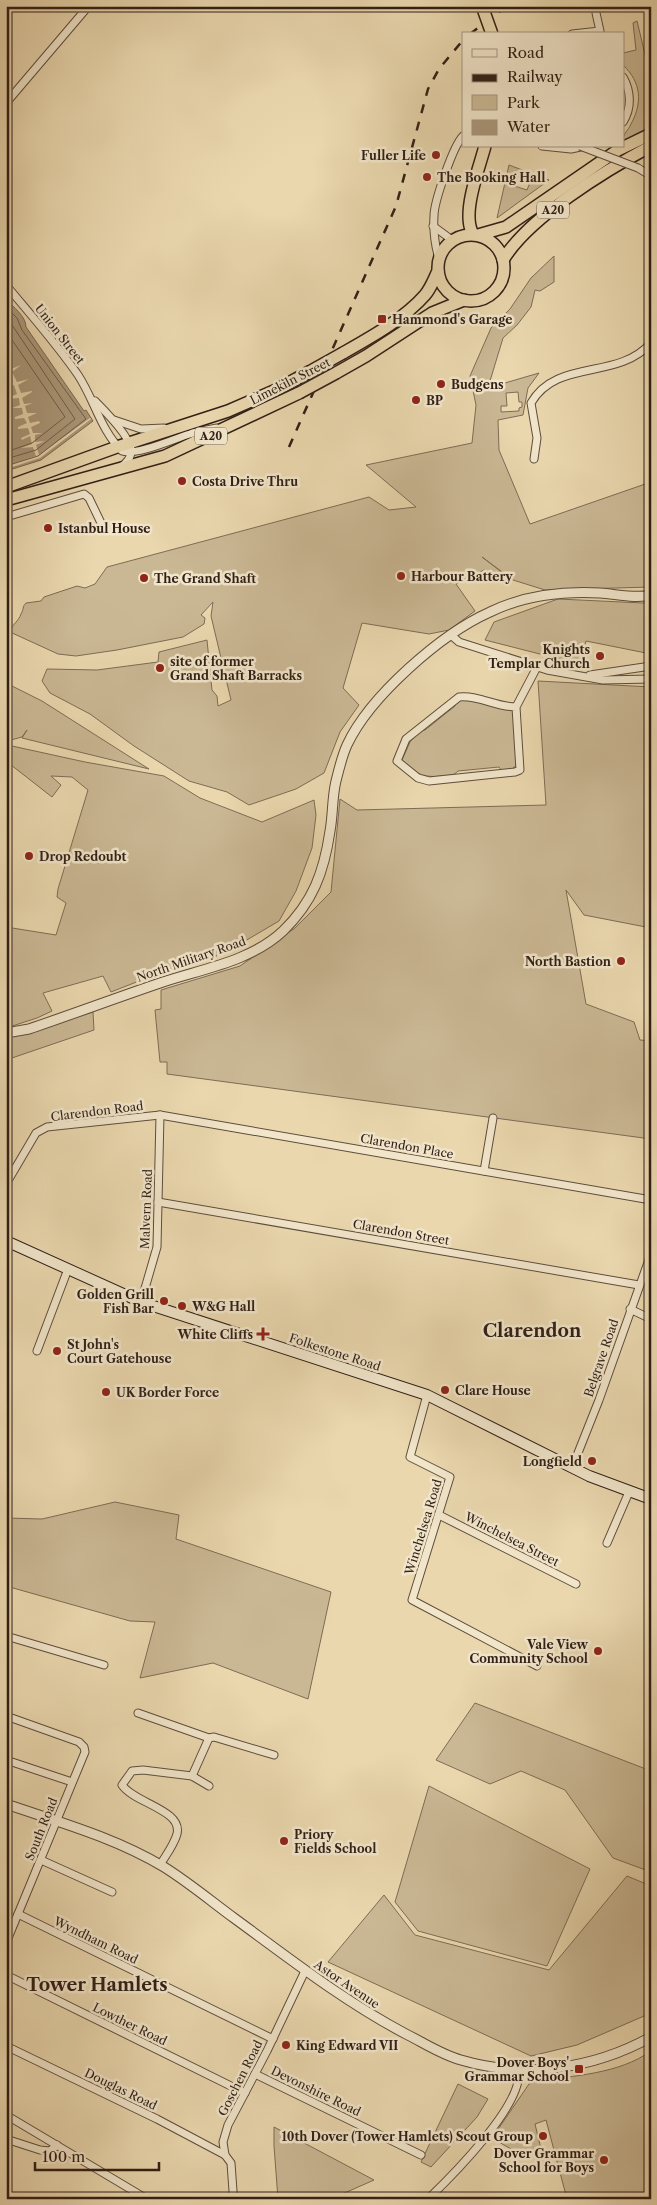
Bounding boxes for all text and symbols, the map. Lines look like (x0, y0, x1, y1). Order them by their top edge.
legend (462, 32, 624, 148)
text: Road (507, 43, 544, 62)
text: Railway (507, 67, 563, 86)
text: Park (507, 93, 541, 112)
text: Water (506, 117, 551, 136)
place label: Fuller Life (361, 148, 426, 163)
marker: Fuller Life (430, 149, 442, 161)
place label: The Booking Hall (437, 170, 545, 185)
marker: The Booking Hall (421, 171, 433, 183)
road number: A20 (537, 202, 569, 218)
street label: Union Street (32, 301, 89, 368)
place label: Hammond's Garage (392, 312, 513, 327)
marker: Hammond's Garage (376, 313, 388, 325)
street label: Limekiln Street (247, 354, 333, 408)
place label: Budgens (451, 377, 504, 392)
marker: Budgens (435, 378, 447, 390)
place label: BP (426, 393, 443, 408)
marker: BP (410, 394, 422, 406)
road number: A20 (195, 428, 227, 444)
place label: Costa Drive Thru (192, 474, 298, 489)
marker: Costa Drive Thru (176, 475, 188, 487)
place label: Istanbul House (58, 521, 150, 536)
marker: Istanbul House (42, 522, 54, 534)
place label: Harbour Battery (411, 569, 513, 584)
marker: Harbour Battery (395, 570, 407, 582)
place label: The Grand Shaft (154, 571, 257, 586)
marker: The Grand Shaft (138, 572, 150, 584)
place label: Knights Templar Church (488, 642, 591, 671)
marker: Knights Templar Church (594, 650, 606, 662)
place label: site of former Grand Shaft Barracks (170, 654, 302, 683)
marker: site of former Grand Shaft Barracks (154, 662, 166, 674)
place label: Drop Redoubt (39, 849, 127, 864)
marker: Drop Redoubt (23, 850, 35, 862)
street label: North Military Road (134, 933, 248, 985)
place label: North Bastion (525, 954, 612, 969)
marker: North Bastion (615, 955, 627, 967)
street label: Clarendon Road (50, 1098, 145, 1124)
street label: Clarendon Place (359, 1130, 455, 1162)
street label: Malvern Road (137, 1168, 155, 1249)
street label: Clarendon Street (352, 1216, 451, 1248)
place label: Golden Grill Fish Bar (77, 1287, 154, 1316)
marker: Golden Grill Fish Bar (158, 1295, 170, 1307)
place label: W&G Hall (191, 1299, 255, 1314)
marker: W&G Hall (176, 1300, 188, 1312)
street label: Belgrave Road (581, 1316, 622, 1399)
district label: Clarendon (483, 1320, 582, 1342)
place label: White Cliffs (176, 1327, 253, 1342)
marker: White Cliffs (257, 1328, 269, 1340)
street label: Folkestone Road (287, 1330, 383, 1374)
place label: St John's Court Gatehouse (67, 1337, 172, 1366)
marker: St John's Court Gatehouse (51, 1345, 63, 1357)
place label: Clare House (455, 1383, 531, 1398)
marker: Clare House (439, 1384, 451, 1396)
place label: UK Border Force (116, 1385, 219, 1400)
marker: UK Border Force (100, 1386, 112, 1398)
place label: Longfield (523, 1454, 582, 1469)
marker: Longfield (586, 1455, 598, 1467)
street label: Winchelsea Road (401, 1477, 445, 1578)
street label: Winchelsea Street (461, 1508, 562, 1570)
place label: Vale View Community School (470, 1637, 589, 1666)
marker: Vale View Community School (592, 1645, 604, 1657)
street label: South Road (22, 1795, 61, 1863)
place label: Priory Fields School (294, 1827, 376, 1856)
marker: Priory Fields School (278, 1835, 290, 1847)
street label: Wyndham Road (51, 1913, 141, 1967)
street label: Astor Avenue (311, 1956, 383, 2012)
district label: Tower Hamlets (26, 1974, 168, 1996)
street label: Lowther Road (90, 2000, 170, 2049)
street label: Goschen Road (214, 2037, 266, 2118)
place label: King Edward VII (296, 2038, 398, 2053)
marker: King Edward VII (280, 2039, 292, 2051)
place label: Dover Boys' Grammar School (465, 2055, 569, 2084)
street label: Devonshire Road (269, 2063, 364, 2120)
marker: Dover Boys' Grammar School (573, 2063, 585, 2075)
street label: Douglas Road (82, 2065, 160, 2113)
place label: 10th Dover (Tower Hamlets) Scout Group (282, 2129, 533, 2144)
marker: 10th Dover (Tower Hamlets) Scout Group (537, 2130, 549, 2142)
scale bar (35, 2140, 159, 2172)
place label: Dover Grammar School for Boys (494, 2146, 594, 2175)
text: 100 m (42, 2147, 85, 2166)
marker: Dover Grammar School for Boys (598, 2154, 610, 2166)

